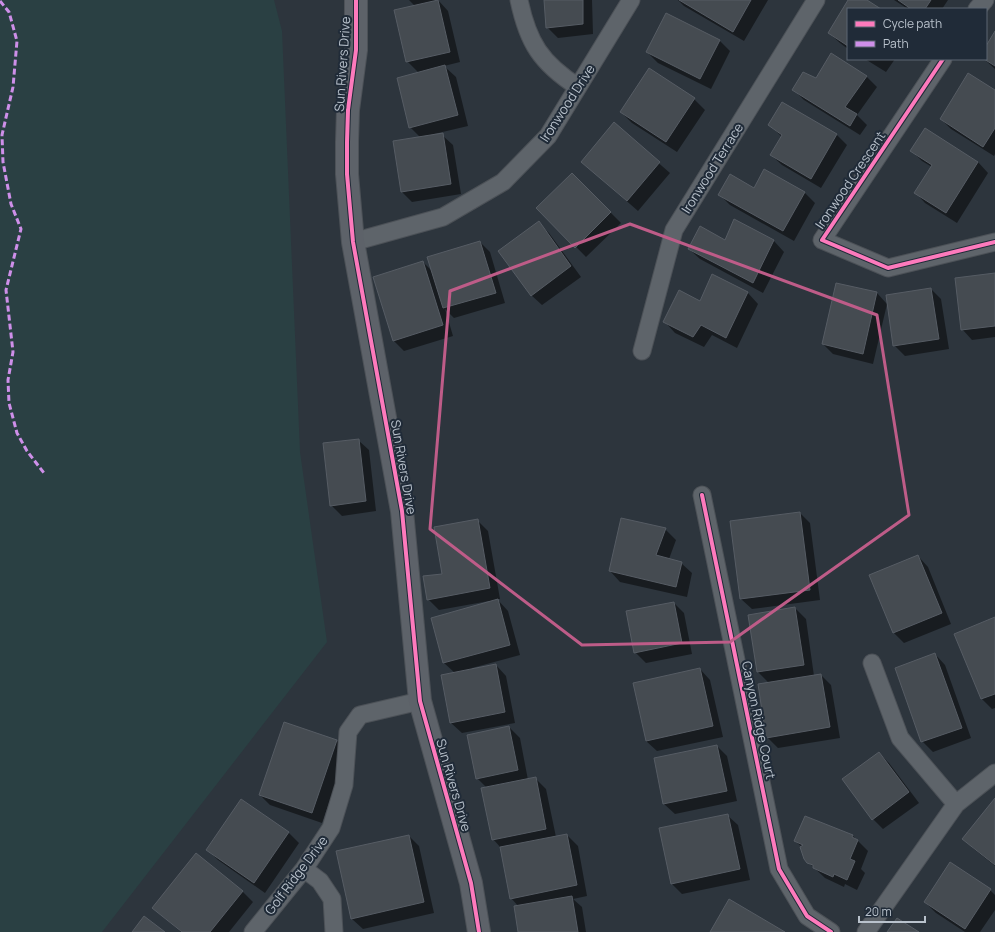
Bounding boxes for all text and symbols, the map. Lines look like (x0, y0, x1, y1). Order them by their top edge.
legend (847, 8, 987, 60)
street label: Sun Rivers Drive (330, 15, 354, 112)
text: Cycle path (883, 15, 942, 32)
text: Path (883, 35, 909, 52)
street label: Ironwood Drive (535, 61, 599, 145)
street label: Ironwood Terrace (677, 119, 747, 217)
street label: Ironwood Crescent (811, 128, 889, 232)
street label: Sun Rivers Drive (387, 418, 421, 516)
street label: Canyon Ridge Court (738, 659, 780, 781)
street label: Sun Rivers Drive (432, 737, 476, 834)
street label: Golf Ridge Drive (260, 832, 332, 918)
scale bar (859, 898, 925, 924)
text: 20 m (865, 903, 892, 920)

